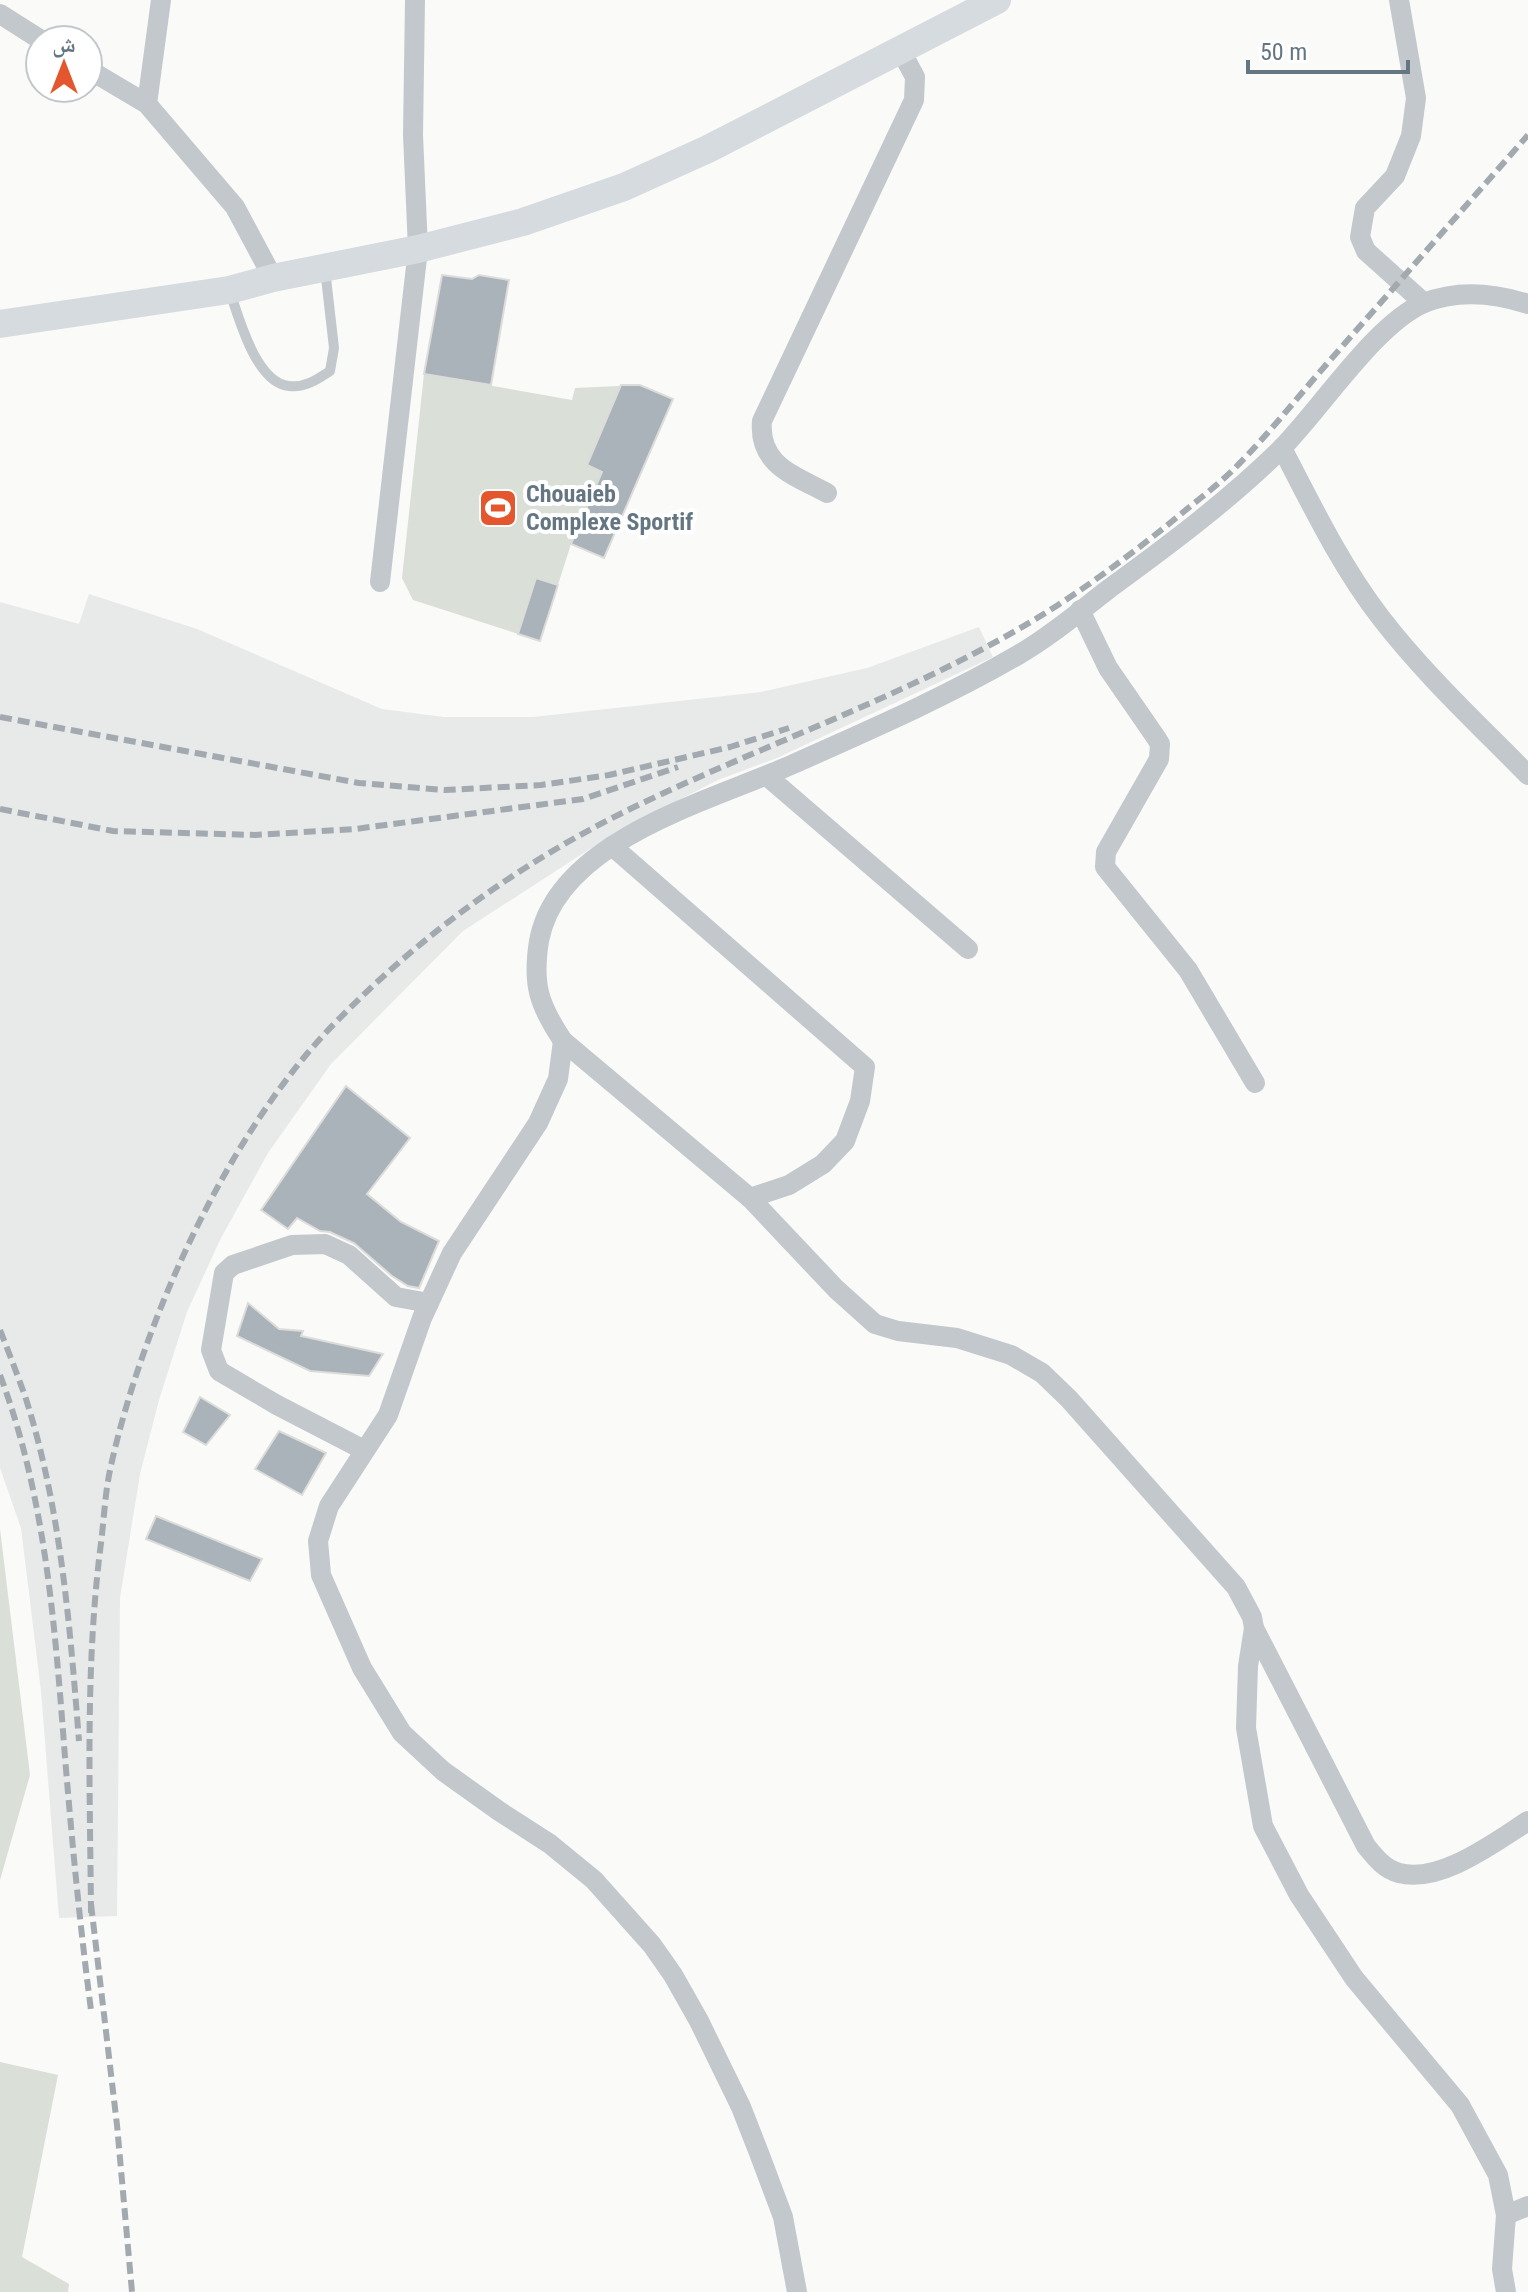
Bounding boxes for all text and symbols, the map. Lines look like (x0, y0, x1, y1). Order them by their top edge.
north arrow (24, 24, 104, 104)
scale bar (1248, 24, 1408, 74)
text: ش (52, 32, 76, 58)
text: 50 m (1260, 38, 1307, 66)
place label: Chouaieb Complexe Sportif (526, 480, 693, 536)
sports icon: Chouaieb Complexe Sportif (477, 487, 519, 529)

